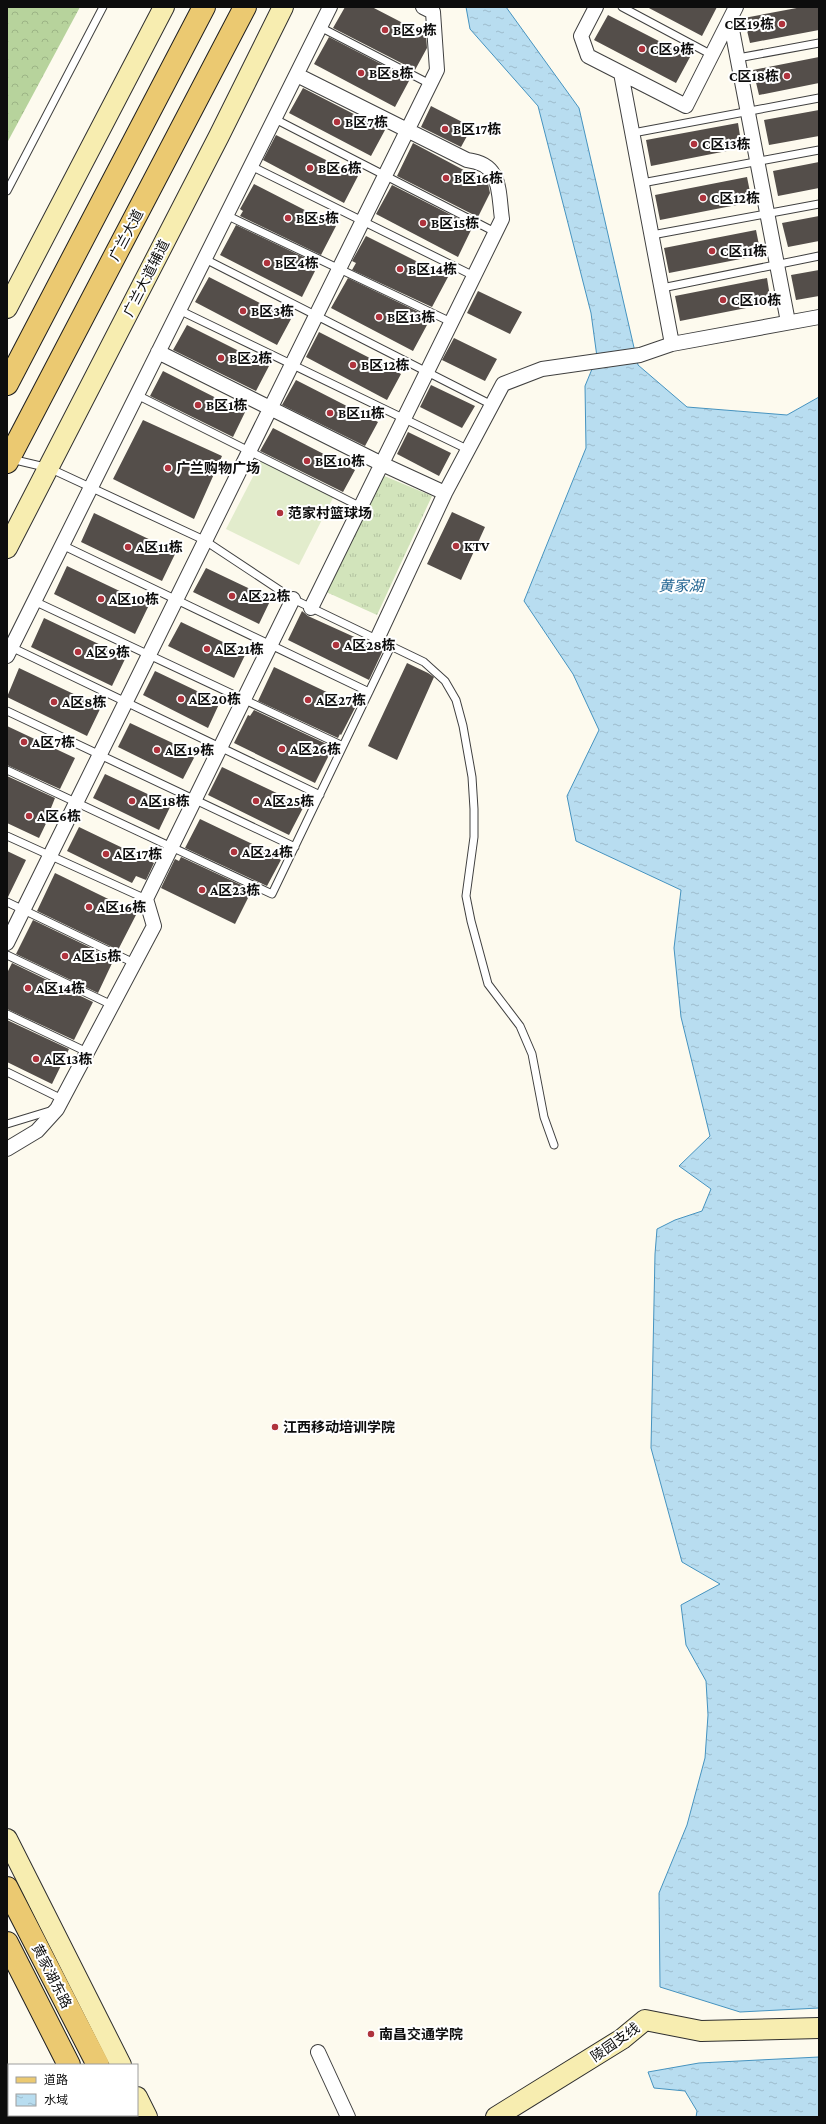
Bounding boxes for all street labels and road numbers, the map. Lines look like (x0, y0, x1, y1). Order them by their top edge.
street label: 广兰大道 (106, 207, 146, 263)
street label: 广兰大道辅道 (120, 237, 172, 319)
street label: 黄家湖东路 (29, 1941, 75, 2011)
street label: 陵园支线 (587, 2019, 643, 2065)

